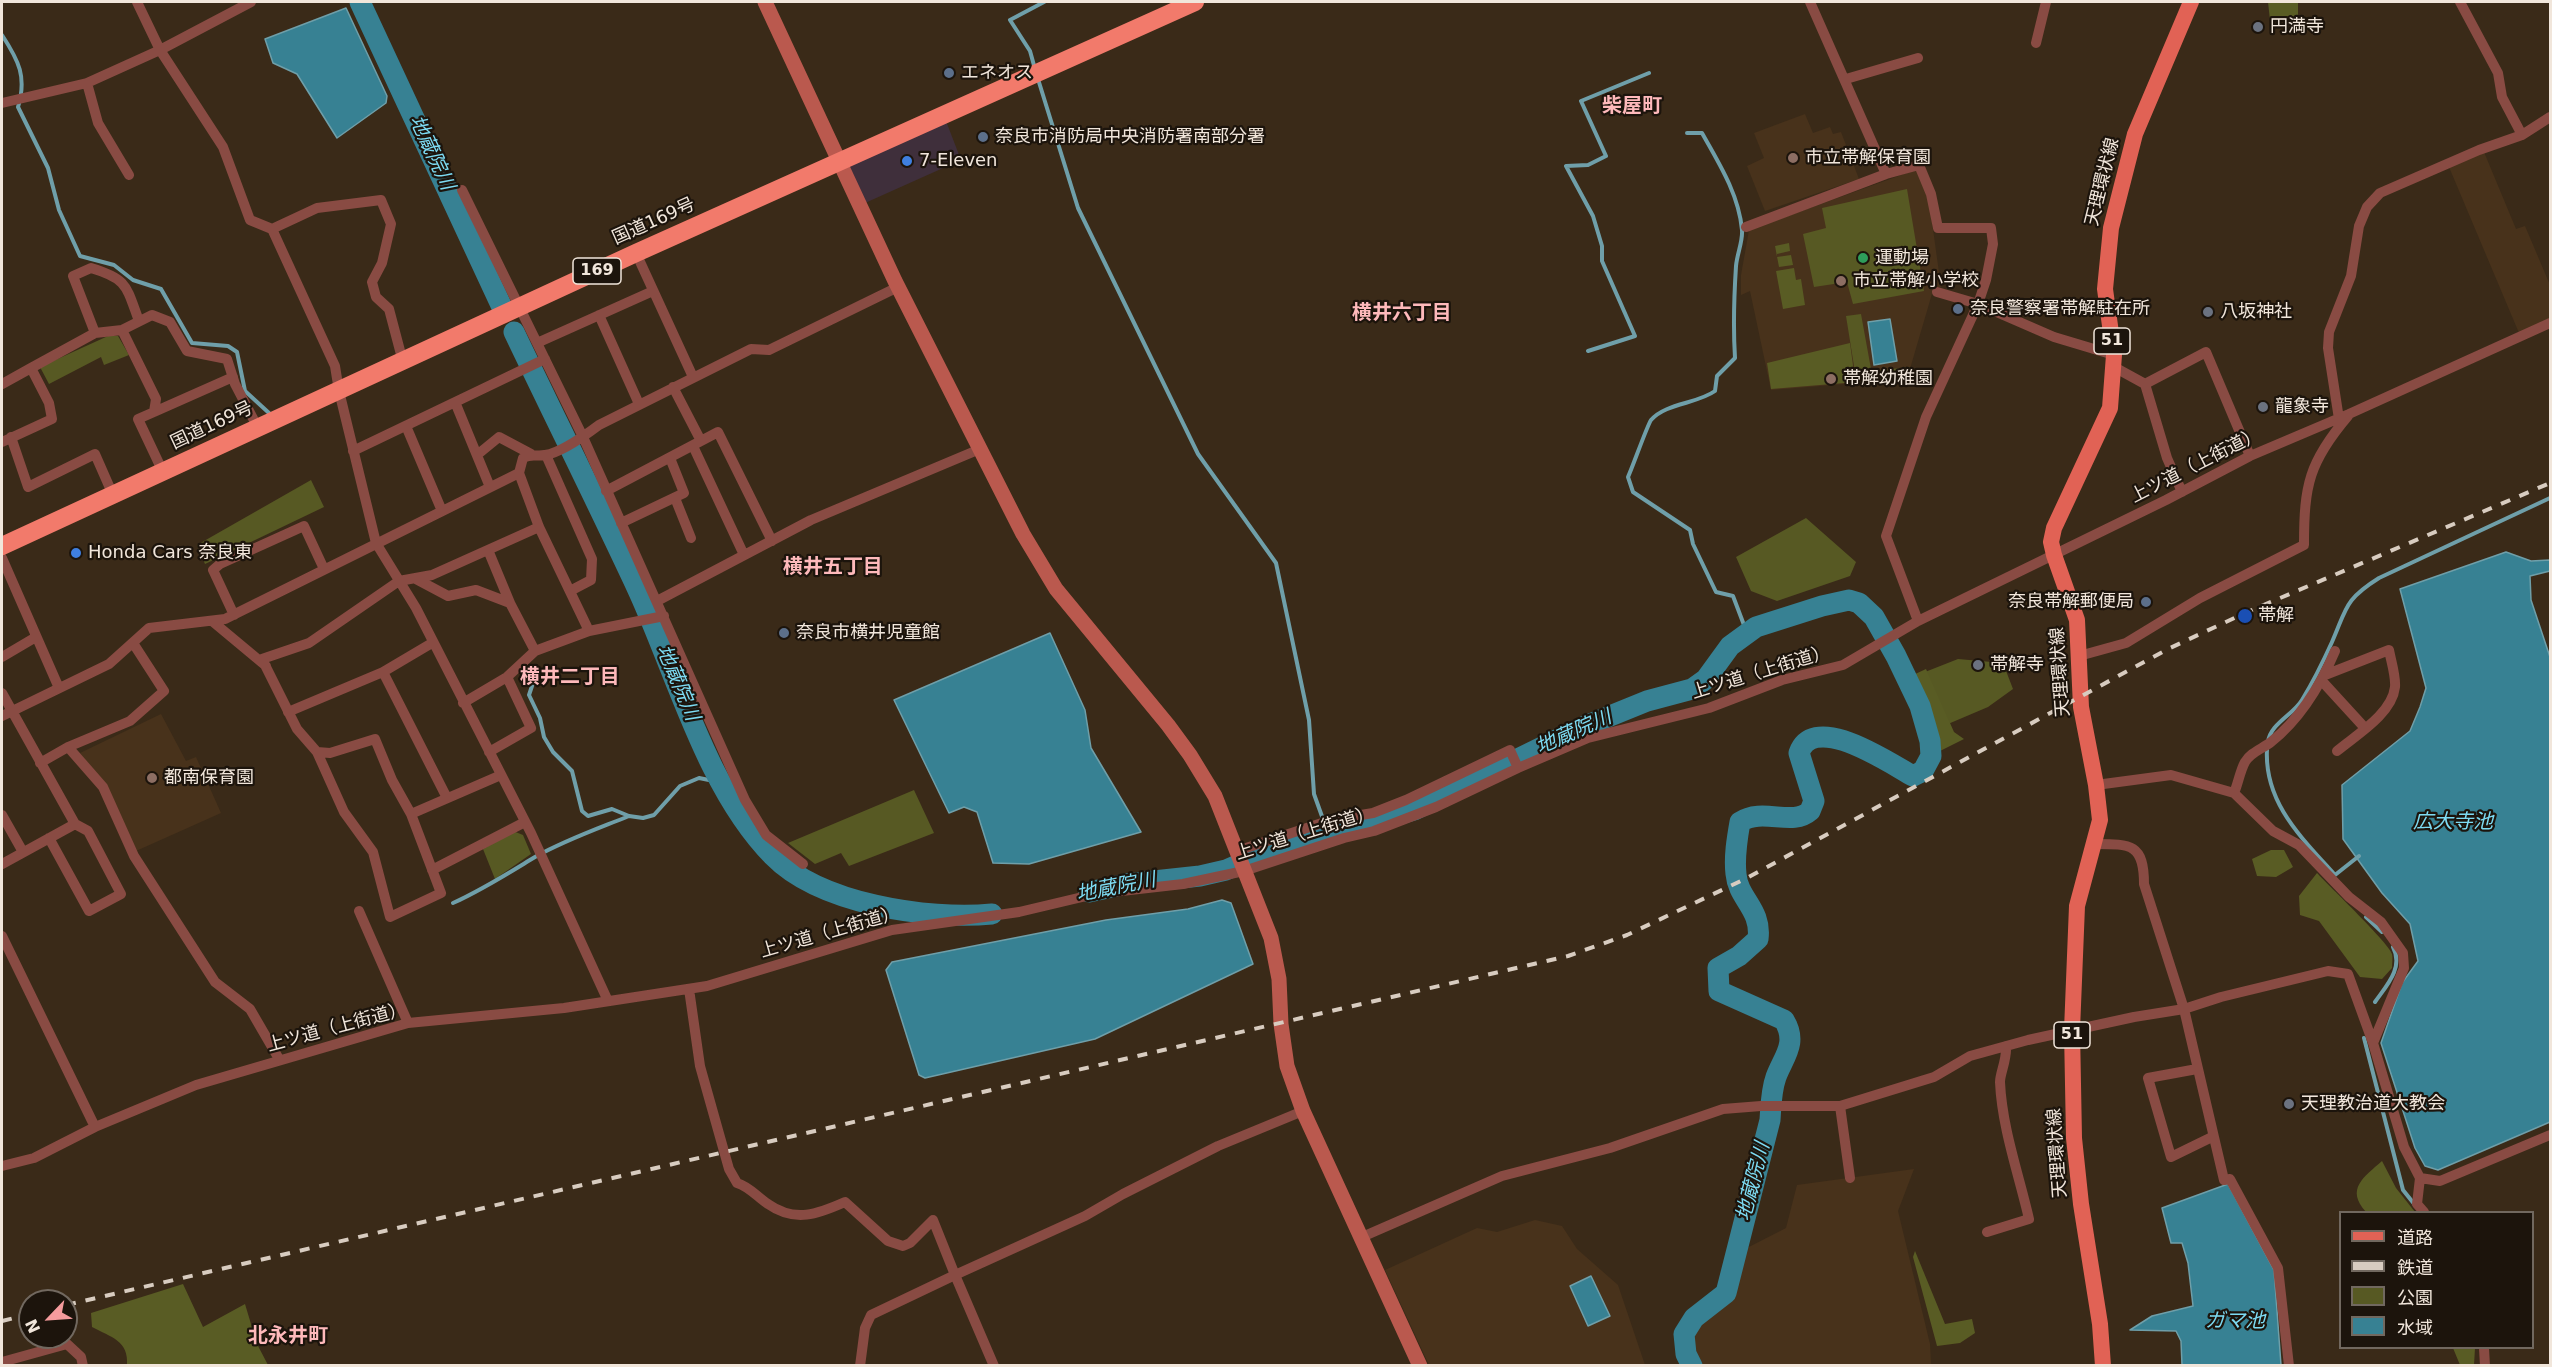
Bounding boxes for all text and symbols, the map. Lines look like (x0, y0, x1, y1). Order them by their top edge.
place label: 円満寺 (2270, 16, 2324, 38)
marker: 円満寺 (2251, 20, 2265, 34)
place label: エネオス (961, 62, 1033, 84)
marker: エネオス (942, 66, 956, 80)
district label: 柴屋町 (1602, 95, 1662, 119)
water label: 地蔵院川 (403, 112, 459, 194)
place label: 奈良市消防局中央消防署南部分署 (995, 126, 1265, 148)
marker: 奈良市消防局中央消防署南部分署 (976, 130, 990, 144)
street label: 天理環状線 (2082, 136, 2124, 228)
place label: 市立帯解保育園 (1805, 147, 1931, 169)
place label: 7-Eleven (919, 150, 998, 172)
marker: 市立帯解保育園 (1786, 151, 1800, 165)
marker: 7-Eleven (900, 154, 914, 168)
street label: 国道169号 (609, 194, 699, 250)
place label: 運動場 (1875, 247, 1929, 269)
marker: 運動場 (1856, 251, 1870, 265)
road number: 169 (573, 258, 621, 284)
place label: 市立帯解小学校 (1853, 270, 1979, 292)
marker: 市立帯解小学校 (1834, 274, 1848, 288)
place label: 奈良警察署帯解駐在所 (1970, 298, 2150, 320)
place label: 八坂神社 (2220, 301, 2292, 323)
district label: 横井六丁目 (1352, 302, 1452, 326)
marker: 奈良警察署帯解駐在所 (1951, 302, 1965, 316)
marker: 八坂神社 (2201, 305, 2215, 319)
road number: 51 (2094, 328, 2130, 354)
place label: 帯解幼稚園 (1843, 368, 1933, 390)
marker: 帯解幼稚園 (1824, 372, 1838, 386)
place label: 龍象寺 (2275, 396, 2329, 418)
street label: 国道169号 (167, 398, 257, 454)
marker: 龍象寺 (2256, 400, 2270, 414)
street label: 上ツ道（上街道） (2127, 424, 2265, 508)
place label: Honda Cars 奈良東 (88, 542, 252, 564)
marker: Honda Cars 奈良東 (69, 546, 83, 560)
district label: 横井五丁目 (783, 556, 883, 580)
place label: 奈良帯解郵便局 (2008, 591, 2134, 613)
marker: 奈良帯解郵便局 (2139, 595, 2153, 609)
place label: 帯解 (2258, 605, 2294, 627)
marker: 帯解 (2236, 607, 2254, 625)
place label: 奈良市横井児童館 (796, 622, 940, 644)
marker: 奈良市横井児童館 (777, 626, 791, 640)
street label: 天理環状線 (2047, 626, 2075, 718)
water label: 地蔵院川 (650, 641, 704, 725)
street label: 上ツ道（上街道） (1689, 642, 1833, 704)
place label: 帯解寺 (1990, 654, 2044, 676)
marker: 帯解寺 (1971, 658, 1985, 672)
district label: 横井二丁目 (520, 666, 620, 690)
water label: 地蔵院川 (1533, 706, 1615, 760)
place label: 都南保育園 (164, 767, 254, 789)
marker: 都南保育園 (145, 771, 159, 785)
street label: 上ツ道（上街道） (1233, 803, 1377, 865)
water label: 広大寺池 (2413, 811, 2493, 835)
water label: 地蔵院川 (1074, 869, 1158, 907)
street label: 上ツ道（上街道） (758, 903, 902, 963)
street label: 上ツ道（上街道） (265, 999, 409, 1057)
road number: 51 (2054, 1022, 2090, 1048)
place label: 天理教治道大教会 (2301, 1093, 2445, 1115)
marker: 天理教治道大教会 (2282, 1097, 2296, 1111)
street label: 天理環状線 (2044, 1107, 2072, 1199)
water label: 地蔵院川 (1733, 1140, 1775, 1224)
legend (2339, 1211, 2534, 1349)
text: 道路 (2397, 1227, 2433, 1248)
text: 鉄道 (2397, 1257, 2433, 1278)
text: 公園 (2397, 1287, 2433, 1308)
north arrow (18, 1289, 78, 1349)
water label: ガマ池 (2205, 1310, 2265, 1334)
text: N (22, 1316, 44, 1336)
text: 水域 (2397, 1317, 2433, 1338)
district label: 北永井町 (248, 1325, 328, 1349)

